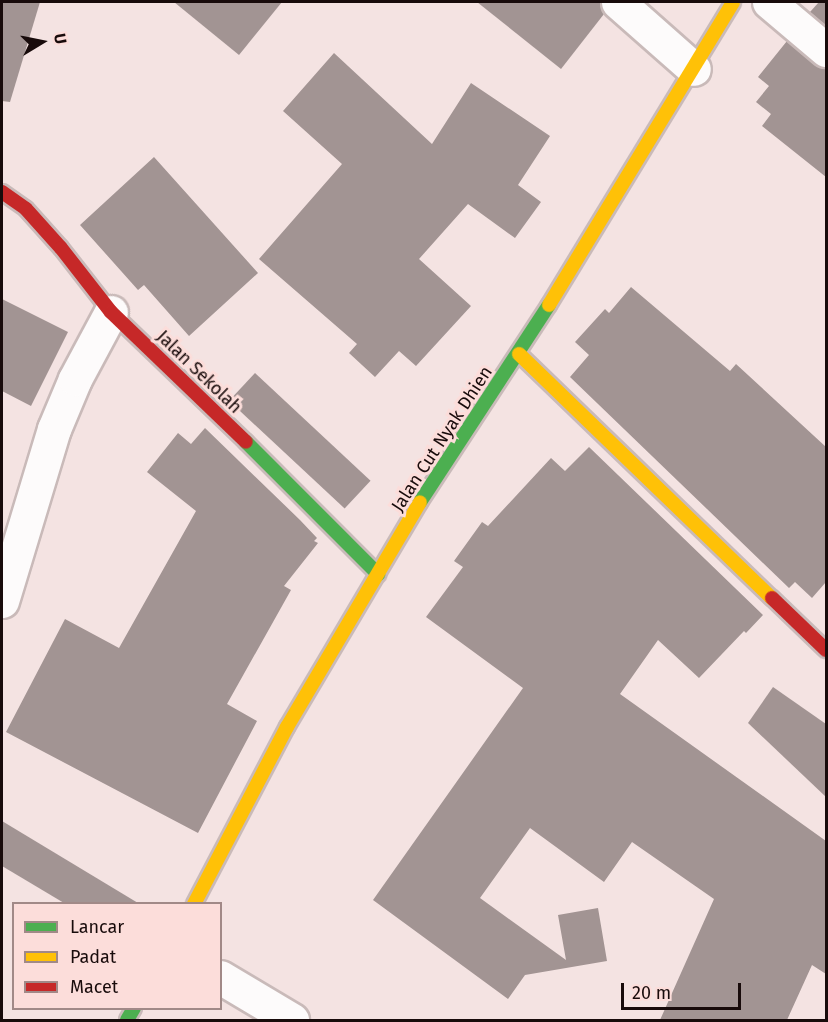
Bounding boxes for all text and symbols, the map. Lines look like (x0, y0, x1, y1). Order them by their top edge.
north arrow (12, 12, 72, 72)
text: U (50, 32, 70, 46)
street label: Jalan Sekolah (152, 326, 246, 418)
street label: Jalan Cut Nyak Dhien (387, 362, 497, 516)
legend (12, 902, 222, 1010)
text: Lancar (70, 916, 124, 938)
text: Padat (70, 946, 116, 968)
scale bar (624, 971, 744, 1009)
text: Macet (70, 976, 118, 998)
text: 20 m (632, 982, 671, 1004)

